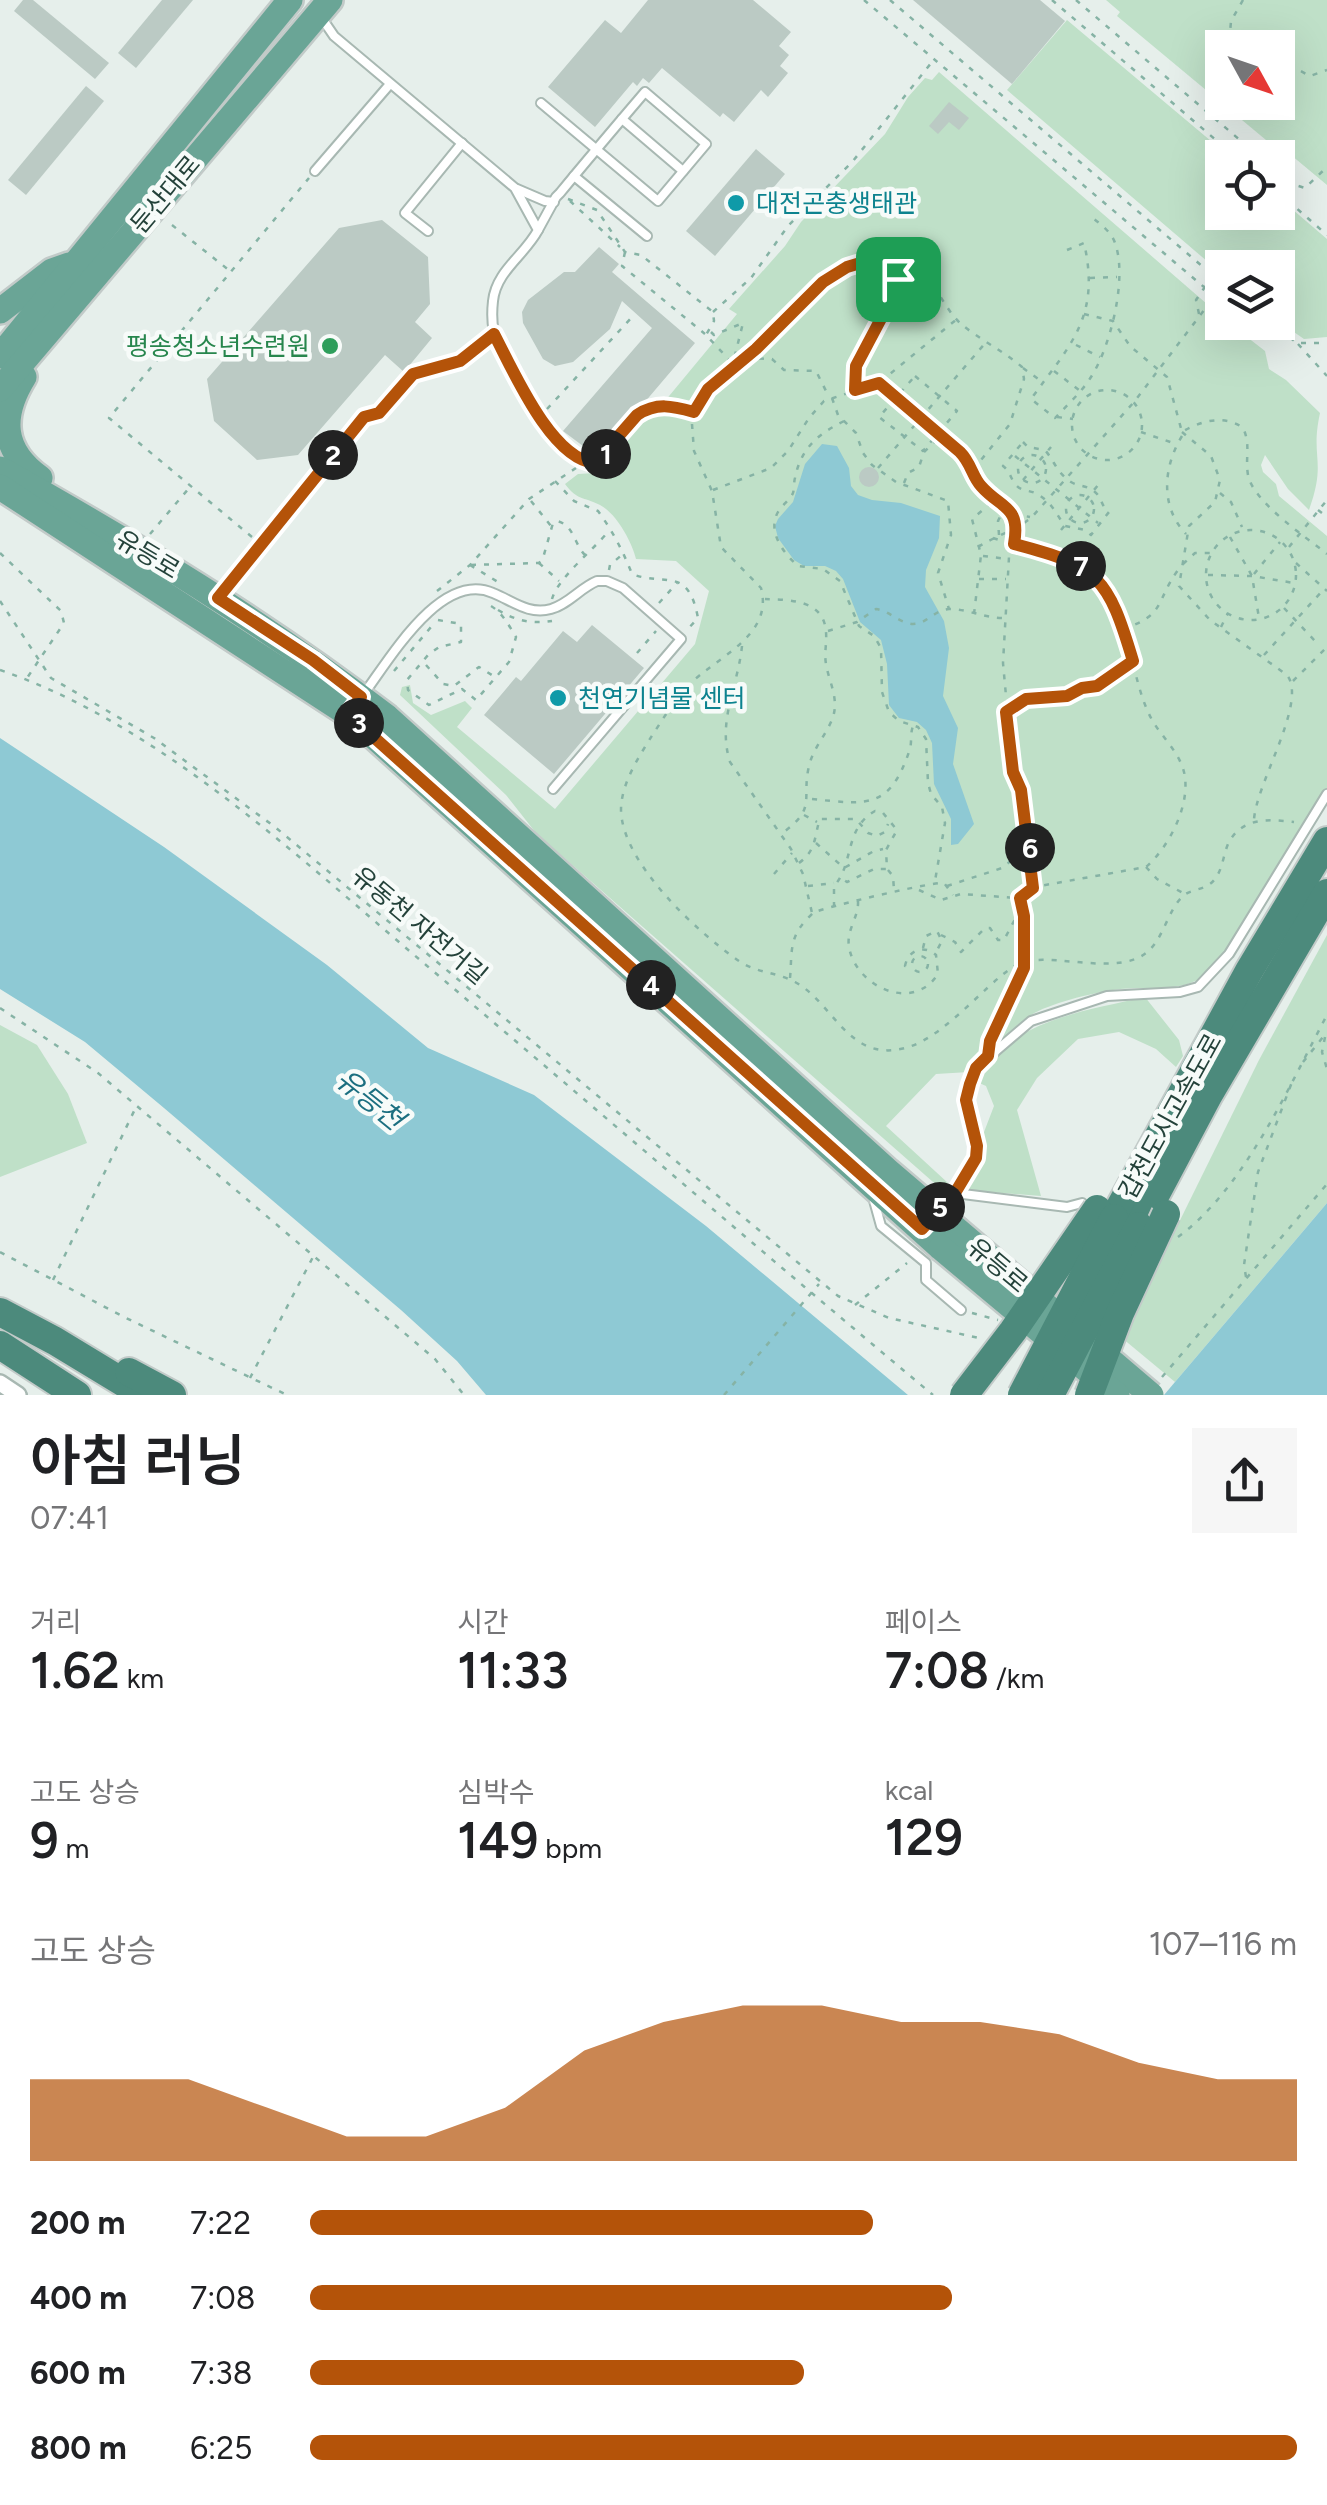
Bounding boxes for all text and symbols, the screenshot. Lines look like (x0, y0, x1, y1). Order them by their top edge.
north arrow (1205, 30, 1295, 120)
map controls (1205, 30, 1295, 340)
button: locate (1205, 140, 1295, 230)
street label: 둔산대로 (124, 149, 206, 239)
place label: 대전곤충생태관 (756, 188, 917, 218)
marker: 대전곤충생태관 (725, 192, 747, 214)
pin (856, 237, 941, 322)
button: layers (1205, 250, 1295, 340)
icon: arrive (871, 252, 926, 307)
place label: 평송청소년수련원 (126, 331, 310, 361)
marker: 평송청소년수련원 (319, 335, 341, 357)
pin: 1 (581, 429, 631, 479)
pin: 2 (308, 430, 358, 480)
text: 1 (600, 437, 612, 471)
text: 2 (325, 438, 341, 472)
street label: 유등로 (111, 523, 185, 585)
pin: 7 (1056, 541, 1106, 591)
text: 7 (1073, 549, 1089, 583)
place label: 천연기념물 센터 (578, 683, 745, 713)
marker: 천연기념물 센터 (547, 687, 569, 709)
pin: 3 (334, 698, 384, 748)
text: 3 (351, 706, 367, 740)
pin: 6 (1005, 823, 1055, 873)
text: 6 (1022, 831, 1038, 865)
street label: 유동천 자전거길 (346, 860, 494, 990)
pin: 4 (626, 960, 676, 1010)
text: 4 (642, 968, 660, 1002)
street label: 갑천도시고속도로 (1112, 1028, 1228, 1204)
water label: 유등천 (329, 1061, 413, 1139)
pin: 5 (915, 1182, 965, 1232)
text: 5 (932, 1190, 948, 1224)
street label: 유등로 (962, 1231, 1034, 1299)
text: 아침 러닝 (30, 1428, 246, 1494)
button: share (1192, 1428, 1297, 1533)
text: 07:41 (30, 1499, 109, 1537)
text: 거리 (30, 1605, 82, 1639)
text: 시간 (457, 1605, 509, 1639)
text: 페이스 (885, 1605, 962, 1639)
text: 1.62 (30, 1640, 120, 1701)
text: 11:33 (457, 1640, 568, 1701)
text: 7:08 (885, 1640, 989, 1701)
text: km (120, 1661, 164, 1695)
text: /km (989, 1661, 1044, 1695)
text: kcal (885, 1773, 934, 1807)
text: 고도 상승 (30, 1775, 140, 1809)
text: 심박수 (457, 1775, 535, 1809)
text: 129 (885, 1807, 963, 1868)
text: 9 (30, 1810, 59, 1871)
text: 149 (457, 1810, 538, 1871)
text: m (59, 1831, 89, 1865)
text: bpm (538, 1831, 602, 1865)
text: 107–116 m (1149, 1925, 1297, 1963)
text: 고도 상승 (30, 1932, 156, 1970)
text: 200 m (30, 2204, 126, 2242)
text: 7:22 (190, 2204, 251, 2242)
text: 400 m (30, 2279, 127, 2317)
text: 7:08 (190, 2279, 255, 2317)
text: 600 m (30, 2354, 126, 2392)
text: 7:38 (190, 2354, 252, 2392)
text: 800 m (30, 2429, 127, 2467)
text: 6:25 (190, 2429, 253, 2467)

